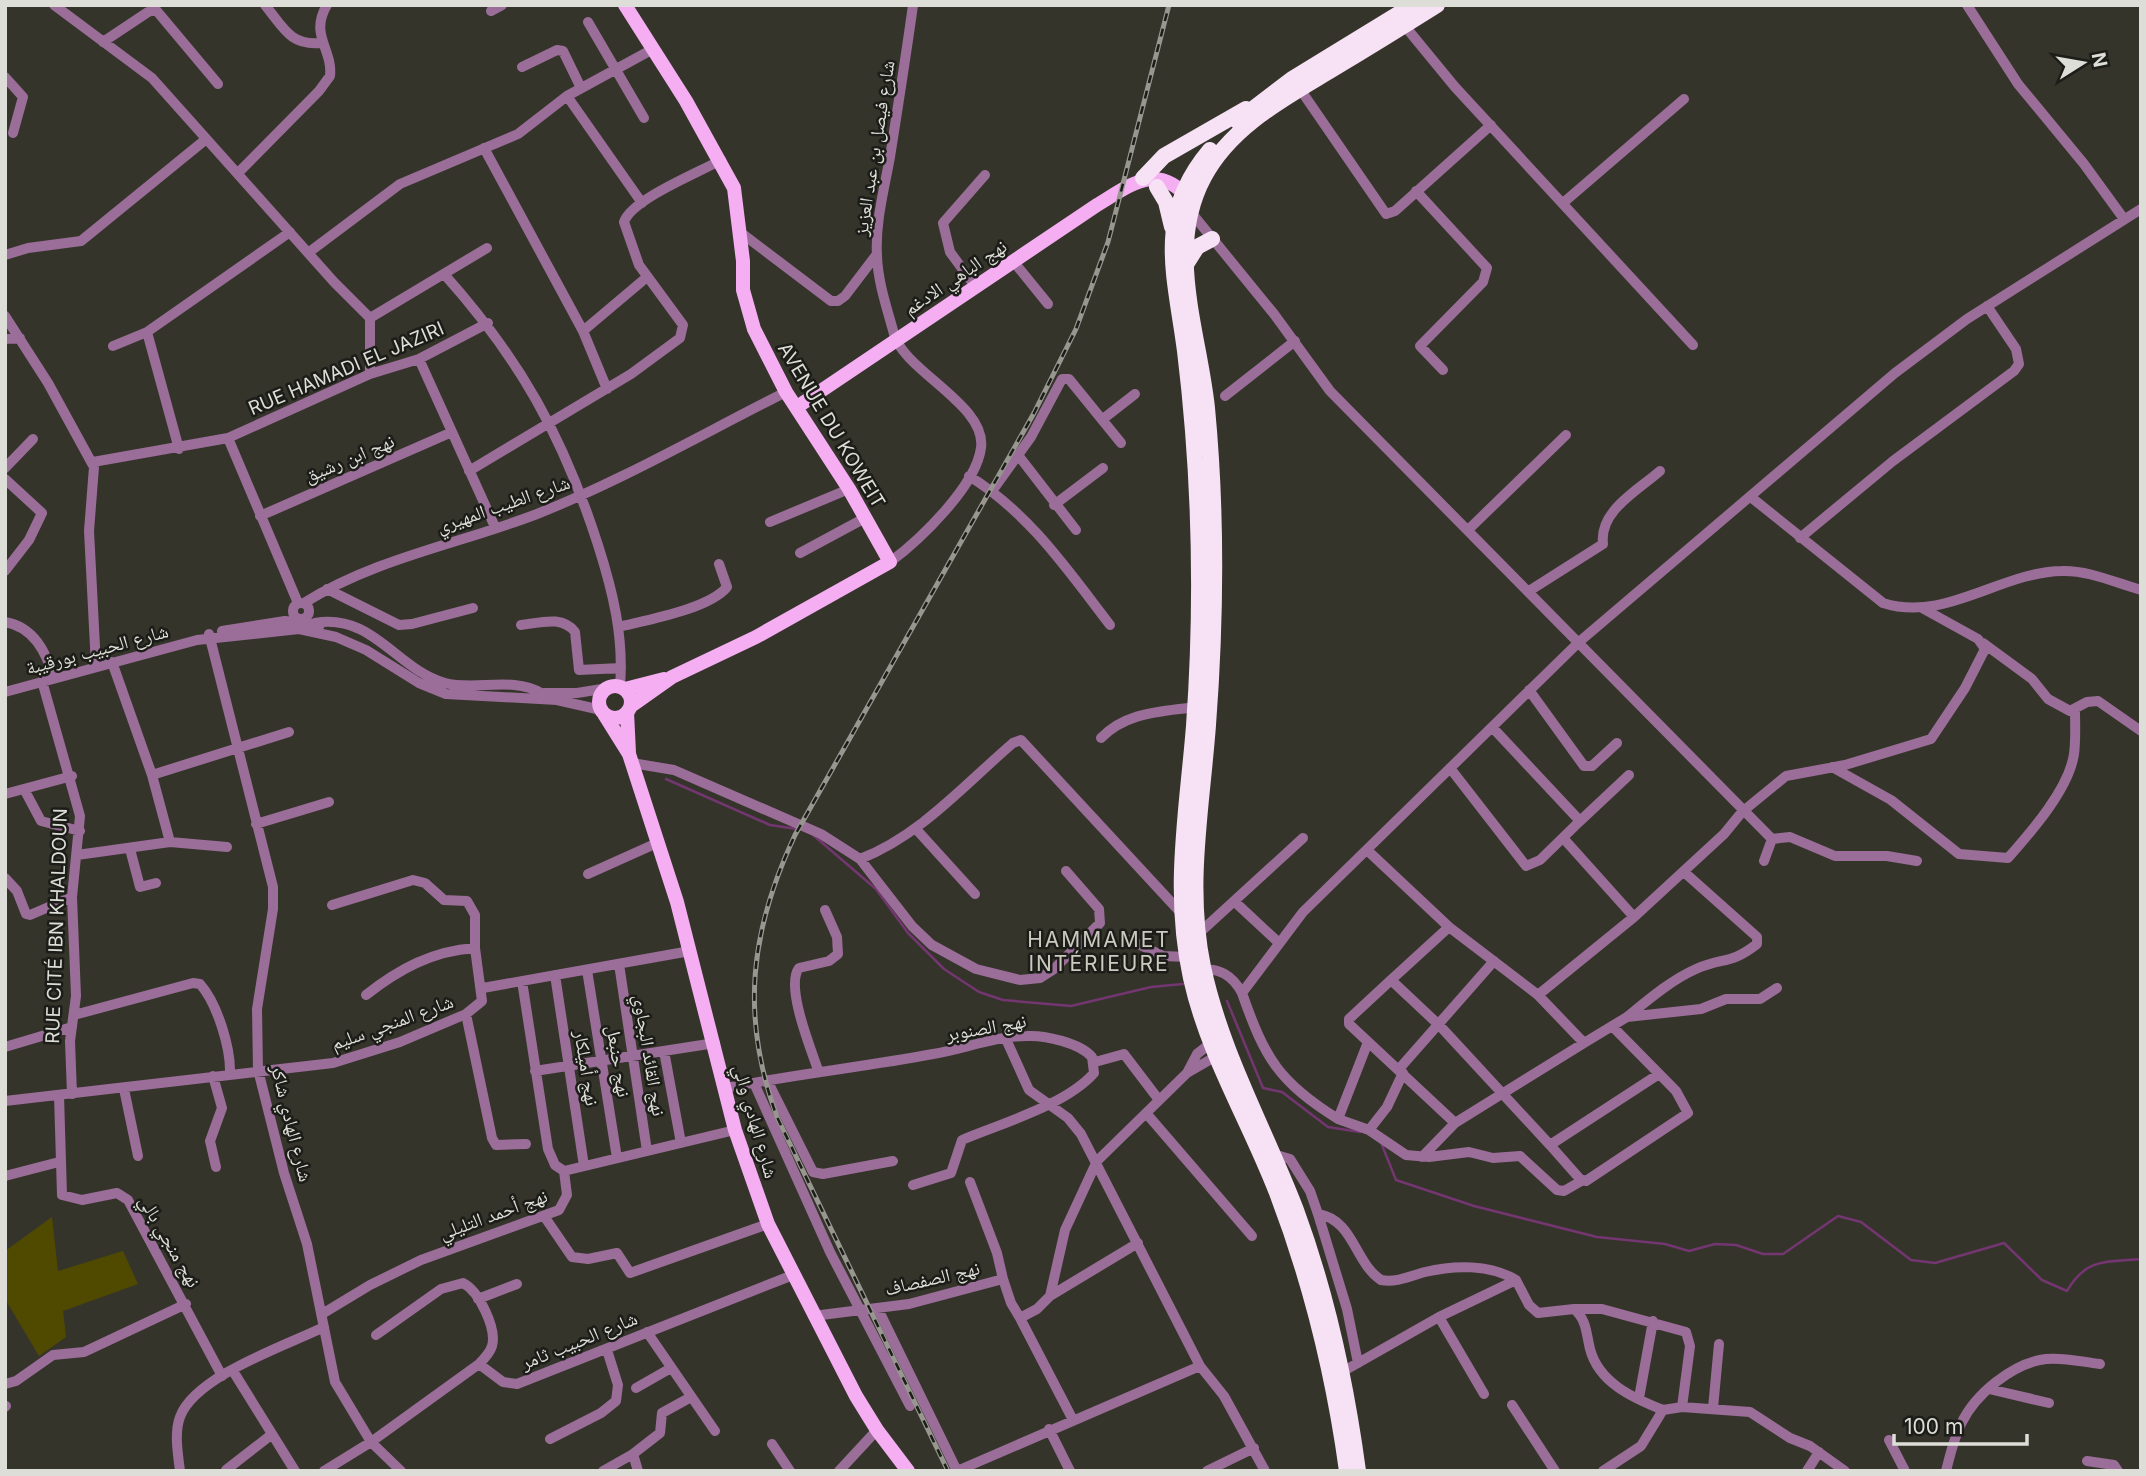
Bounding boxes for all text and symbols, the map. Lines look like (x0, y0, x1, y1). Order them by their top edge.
north arrow (2048, 28, 2118, 98)
text: N (2087, 51, 2112, 69)
street label: شارع فيصل بن عبد العزيز (849, 59, 900, 238)
street label: نهج الباهي الادغم (899, 235, 1013, 323)
street label: RUE HAMADI EL JAZIRI (245, 317, 447, 420)
street label: AVENUE DU KOWEIT (773, 338, 890, 512)
street label: نهج ابن رشيق (301, 429, 398, 489)
street label: شارع الطيب المهيري (433, 471, 574, 542)
street label: شارع الحبيب بورقيبة (23, 619, 171, 680)
street label: RUE CITÉ IBN KHALDOUN (40, 808, 72, 1044)
district label: HAMMAMET INTÉRIEURE (1027, 927, 1171, 976)
street label: شارع المنجي سليم (328, 990, 458, 1059)
street label: نهج القائد البجاوي (625, 993, 670, 1118)
street label: نهج الصنوبر (943, 1009, 1028, 1047)
street label: نهج حنبعل (600, 1023, 636, 1099)
street label: نهج أميلكار (568, 1028, 604, 1108)
street label: شارع الهادي شاكر (262, 1061, 317, 1185)
street label: شارع الهادي والي (725, 1061, 783, 1182)
street label: نهج أحمد التليلي (436, 1184, 552, 1248)
street label: نهج منجي بالي (131, 1191, 205, 1293)
street label: نهج الصفصاف (882, 1256, 982, 1302)
street label: شارع الحبيب ثامر (517, 1307, 641, 1375)
scale bar (1894, 1402, 2027, 1446)
text: 100 m (1904, 1414, 1963, 1439)

